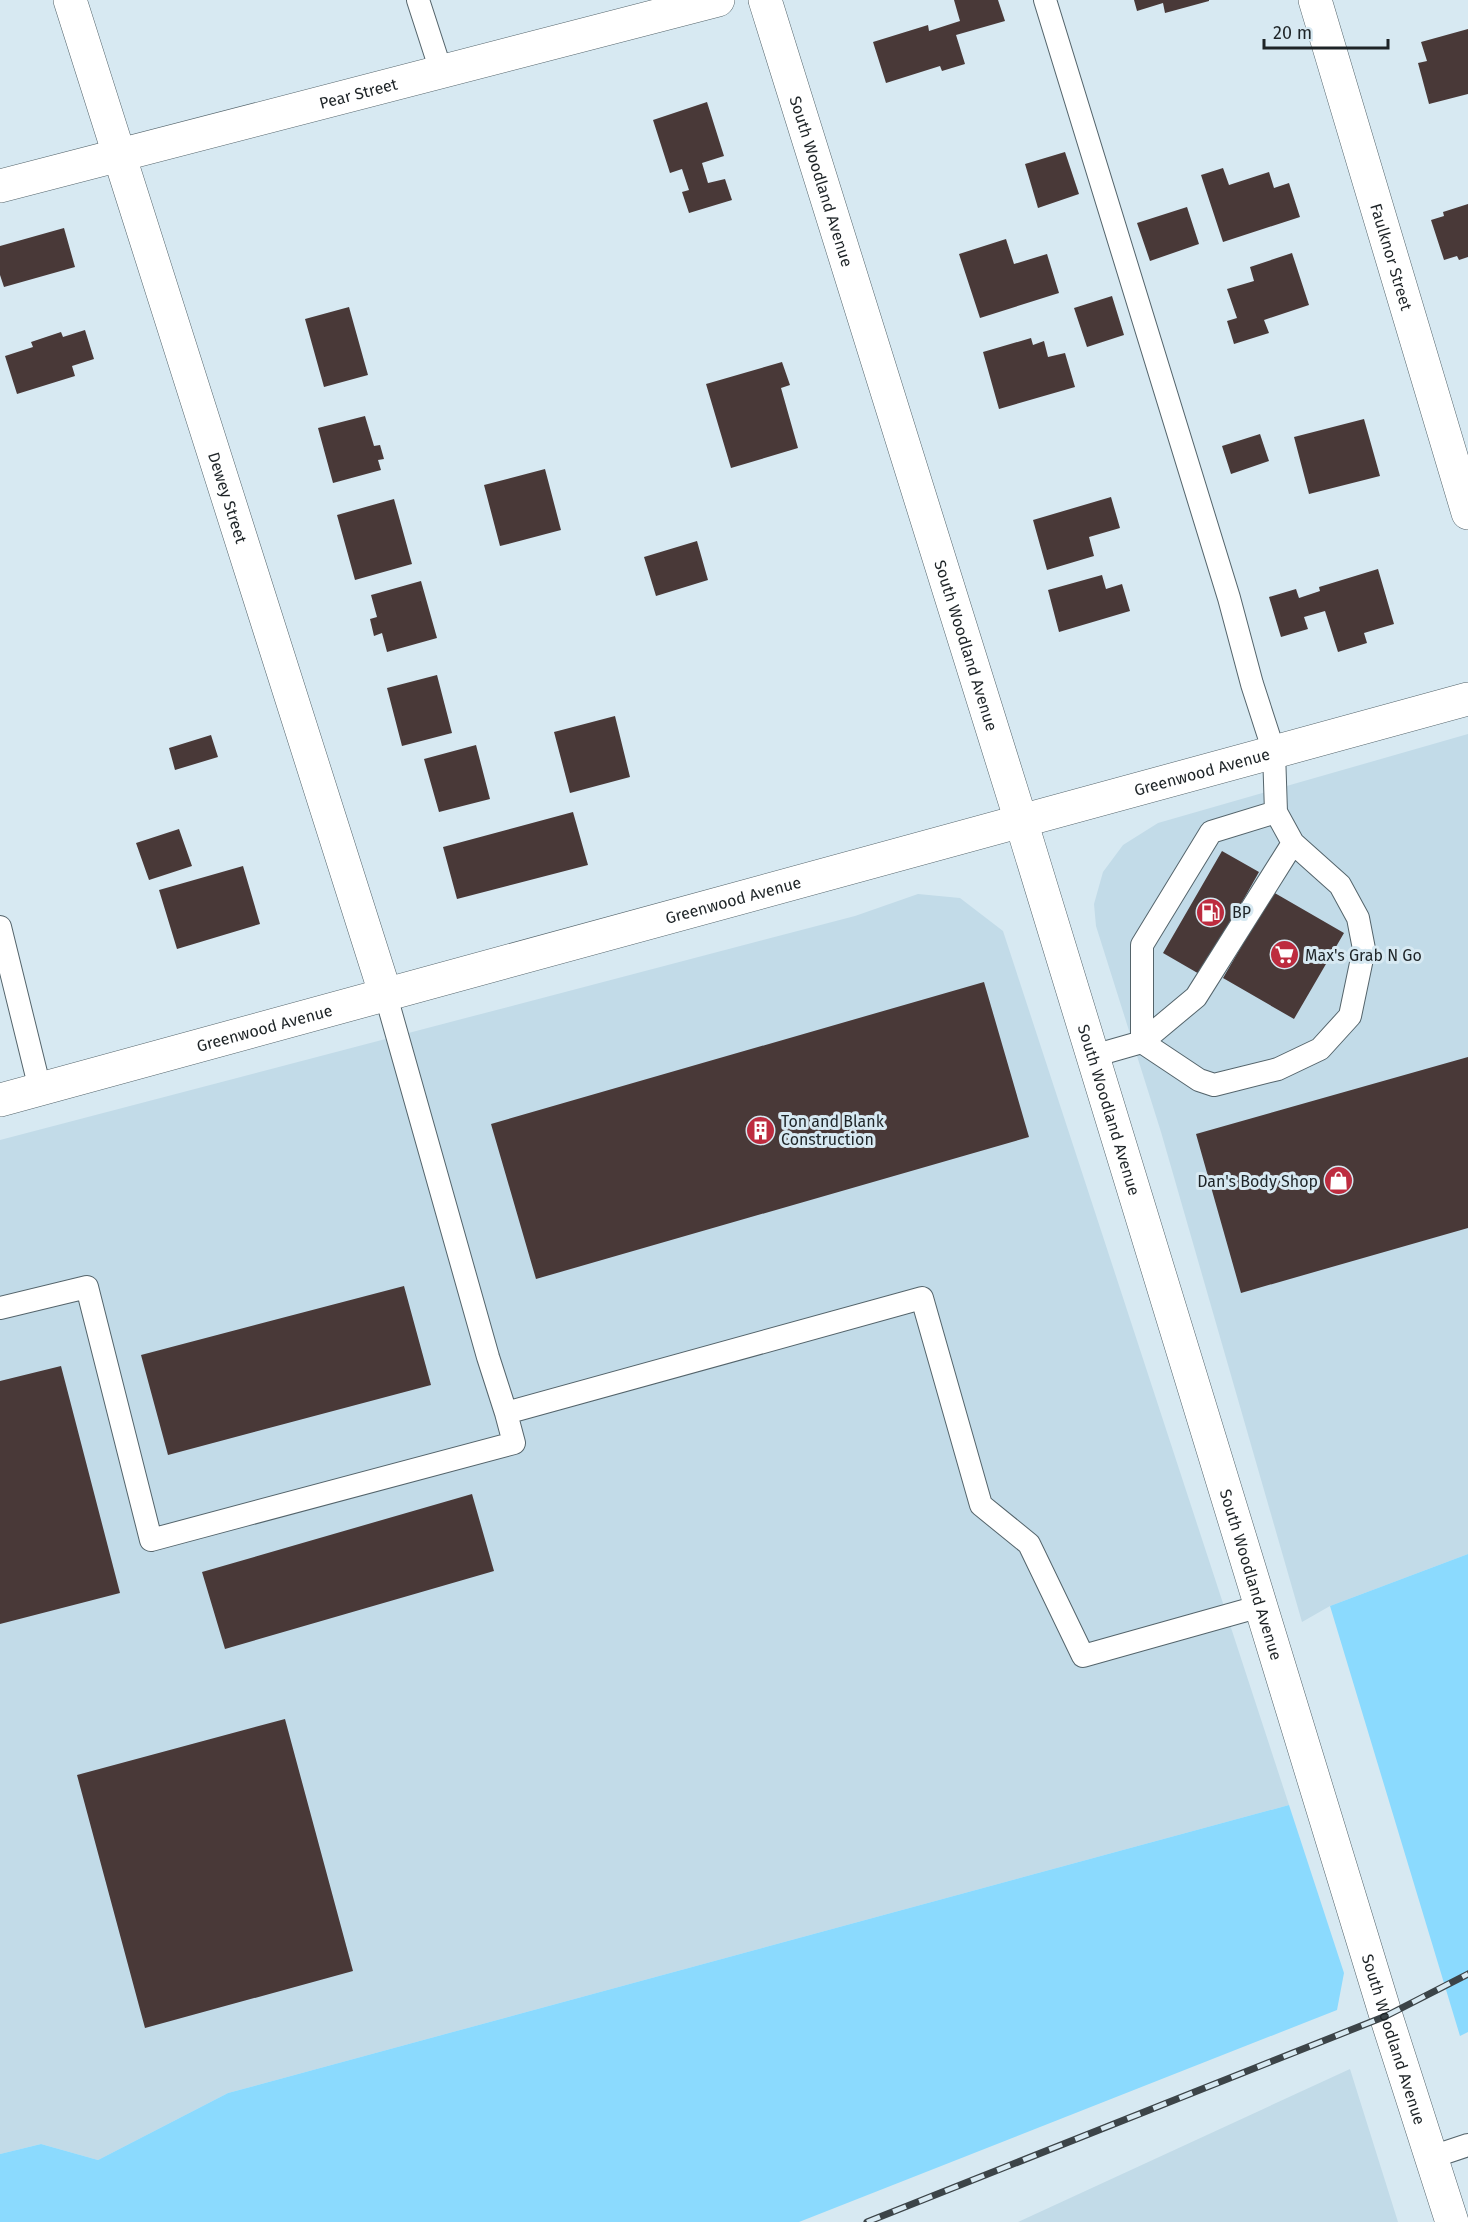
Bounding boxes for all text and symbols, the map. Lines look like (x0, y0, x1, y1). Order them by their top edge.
scale bar (1264, 12, 1388, 50)
text: 20 m (1273, 22, 1312, 44)
street label: Pear Street (317, 74, 400, 112)
street label: South Woodland Avenue (786, 94, 857, 269)
street label: Faulknor Street (1367, 201, 1417, 313)
street label: Dewey Street (204, 450, 251, 546)
street label: South Woodland Avenue (931, 558, 1002, 733)
street label: Greenwood Avenue (1132, 744, 1272, 799)
street label: Greenwood Avenue (663, 872, 803, 927)
fuel station icon: BP (1195, 896, 1227, 928)
place label: BP (1232, 903, 1251, 922)
supermarket icon: Max's Grab N Go (1268, 939, 1300, 971)
place label: Max's Grab N Go (1305, 946, 1422, 965)
street label: Greenwood Avenue (194, 1000, 334, 1055)
street label: South Woodland Avenue (1074, 1022, 1144, 1198)
place label: Ton and Blank Construction (781, 1112, 885, 1149)
building icon: Ton and Blank Construction (744, 1114, 776, 1146)
shop icon: Dan's Body Shop (1323, 1165, 1355, 1197)
place label: Dan's Body Shop (1197, 1172, 1318, 1191)
street label: South Woodland Avenue (1216, 1487, 1286, 1662)
street label: South Woodland Avenue (1358, 1952, 1430, 2127)

